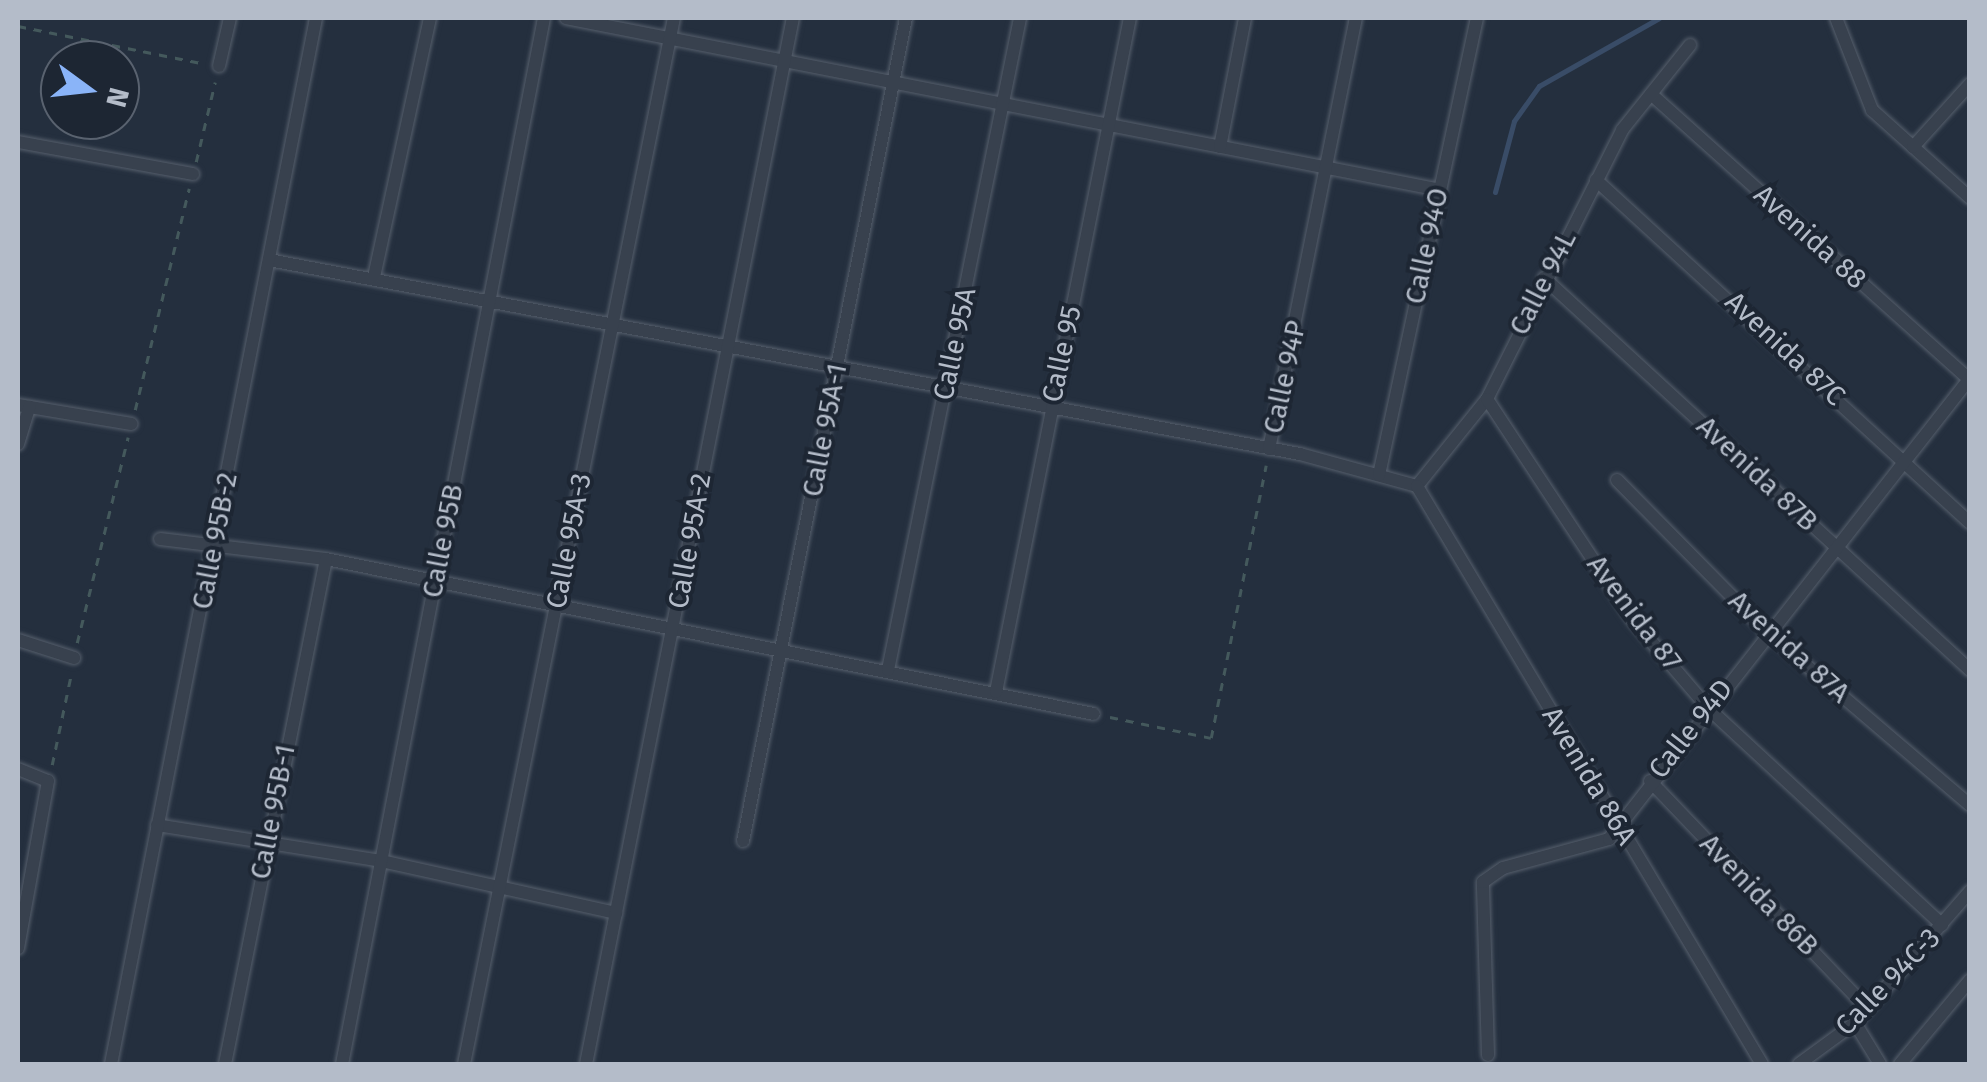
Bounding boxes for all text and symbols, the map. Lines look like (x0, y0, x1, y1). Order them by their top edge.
north arrow (40, 40, 140, 140)
text: N (99, 84, 136, 111)
street label: Avenida 88 (1747, 178, 1873, 296)
street label: Calle 94O (1398, 185, 1456, 307)
street label: Calle 94L (1502, 225, 1584, 341)
street label: Calle 95A (927, 285, 983, 403)
street label: Avenida 87C (1718, 285, 1852, 413)
street label: Calle 95 (1035, 303, 1089, 405)
street label: Calle 94P (1257, 317, 1313, 437)
street label: Calle 95A-1 (796, 360, 854, 500)
street label: Avenida 87B (1690, 409, 1824, 539)
street label: Calle 95B-2 (185, 470, 245, 612)
street label: Calle 95A-3 (539, 470, 599, 612)
street label: Calle 95A-2 (662, 471, 718, 611)
street label: Calle 95B (416, 481, 470, 601)
street label: Avenida 87 (1580, 549, 1688, 677)
street label: Avenida 87A (1722, 584, 1856, 710)
street label: Calle 94D (1642, 673, 1740, 785)
street label: Avenida 86A (1535, 701, 1643, 851)
street label: Calle 95B-1 (243, 742, 303, 882)
street label: Avenida 86B (1693, 827, 1825, 963)
street label: Calle 94C-3 (1829, 921, 1947, 1043)

